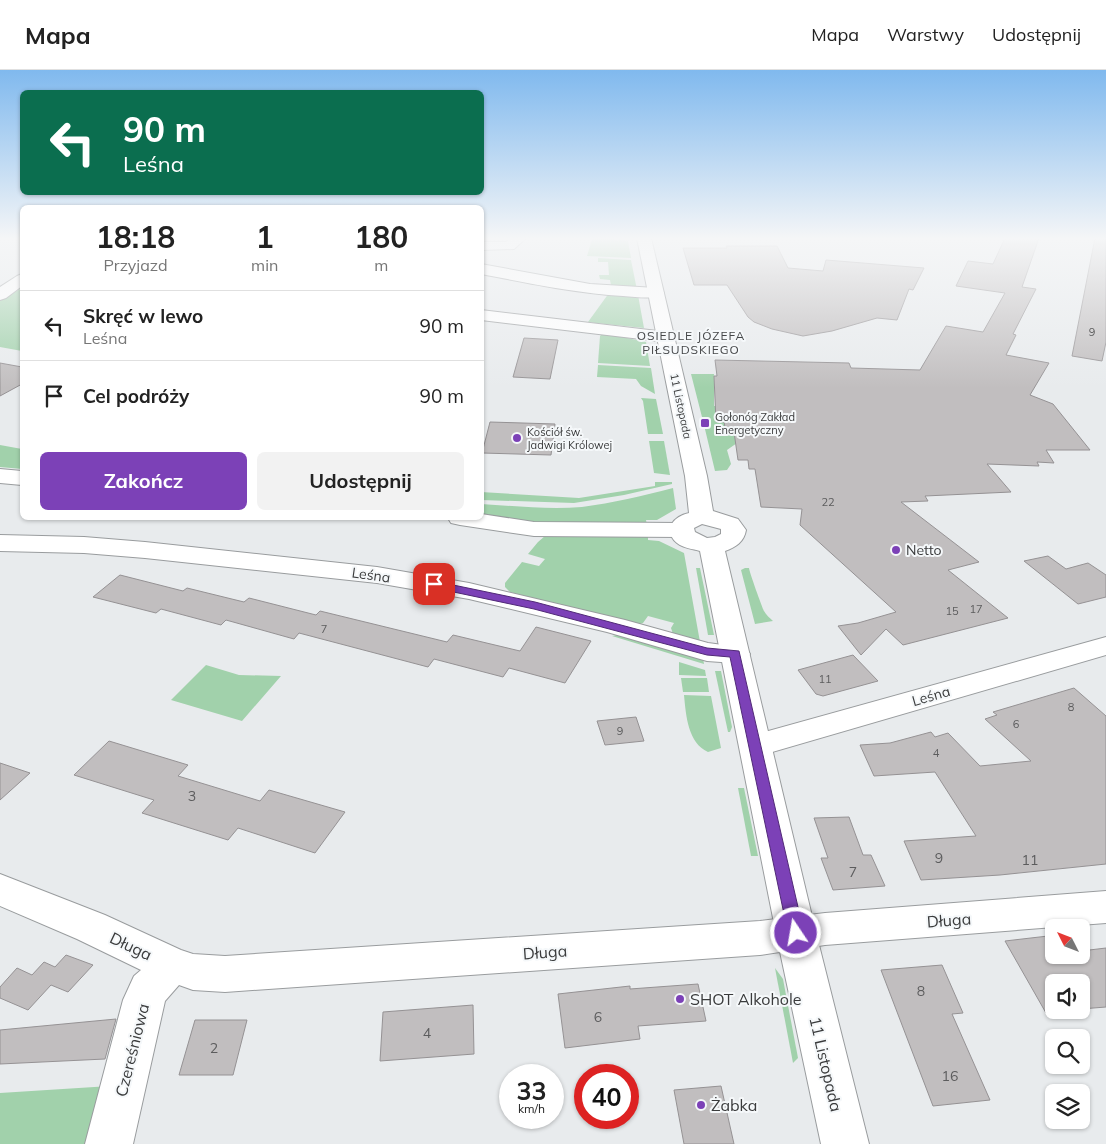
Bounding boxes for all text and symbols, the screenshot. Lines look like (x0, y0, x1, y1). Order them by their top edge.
text: Mapa (25, 20, 91, 50)
text: Mapa (811, 23, 859, 46)
text: Warstwy (887, 23, 964, 46)
text: Udostępnij (992, 23, 1081, 46)
text: 90 m (123, 107, 206, 151)
icon: left (40, 110, 105, 175)
text: Leśna (123, 150, 184, 178)
text: 18:18 (96, 218, 175, 256)
text: 1 (256, 218, 274, 256)
text: 180 (354, 218, 408, 256)
text: Przyjazd (104, 255, 168, 275)
text: min (251, 255, 278, 275)
text: m (374, 255, 388, 275)
text: Skręć w lewo (83, 304, 203, 328)
icon: left (40, 312, 68, 340)
text: 90 m (420, 314, 464, 338)
house number: 9 (1089, 325, 1095, 339)
text: Leśna (83, 328, 127, 348)
district label: OSIEDLE JÓZEFA PIŁSUDSKIEGO (637, 328, 745, 357)
street label: 11 Listopada (667, 372, 695, 440)
icon: arrive (40, 382, 68, 410)
text: Cel podróży (83, 384, 189, 408)
text: 90 m (420, 384, 464, 408)
place label: Gołonóg Zakład Energetyczny (715, 410, 795, 437)
marker: Gołonóg Zakład Energetyczny (699, 417, 711, 429)
place label: Kościół św. Jadwigi Królowej (527, 425, 612, 452)
marker: Kościół św. Jadwigi Królowej (511, 432, 523, 444)
button: Zakończ (40, 452, 247, 510)
button: Udostępnij (257, 452, 464, 510)
house number: 22 (821, 495, 835, 509)
place label: Netto (906, 541, 942, 559)
marker: Netto (890, 544, 902, 556)
street label: Leśna (351, 563, 391, 587)
pin (413, 563, 455, 605)
icon: arrive (420, 570, 448, 598)
house number: 17 (969, 602, 983, 616)
house number: 15 (945, 604, 959, 618)
house number: 7 (321, 622, 327, 636)
house number: 11 (818, 672, 832, 686)
street label: Leśna (910, 682, 952, 710)
house number: 8 (1068, 700, 1075, 714)
house number: 6 (1013, 717, 1020, 731)
house number: 9 (617, 724, 623, 738)
house number: 4 (933, 746, 940, 760)
house number: 3 (188, 787, 196, 805)
house number: 9 (935, 849, 943, 867)
house number: 11 (1022, 851, 1038, 869)
house number: 7 (849, 863, 857, 881)
position arrow (769, 906, 821, 958)
street label: Długa (926, 908, 972, 932)
north arrow (1045, 919, 1090, 964)
map controls (1045, 919, 1090, 1129)
street label: Długa (107, 928, 155, 964)
street label: Długa (522, 940, 568, 964)
button: sound (1045, 974, 1090, 1019)
house number: 8 (917, 982, 925, 1000)
place label: SHOT Alkohole (690, 989, 801, 1009)
marker: SHOT Alkohole (674, 993, 686, 1005)
street label: Czereśniowa (111, 1001, 153, 1099)
house number: 6 (594, 1008, 602, 1026)
street label: 11 Listopada (805, 1015, 847, 1113)
house number: 4 (423, 1024, 432, 1042)
button: search (1045, 1029, 1090, 1074)
house number: 2 (210, 1039, 218, 1057)
speed limit sign: 40 (574, 1064, 639, 1129)
house number: 16 (942, 1067, 958, 1085)
text: 33 (516, 1075, 547, 1106)
button: layers (1045, 1084, 1090, 1129)
place label: Żabka (711, 1095, 757, 1115)
marker: Żabka (695, 1099, 707, 1111)
text: km/h (518, 1101, 545, 1116)

